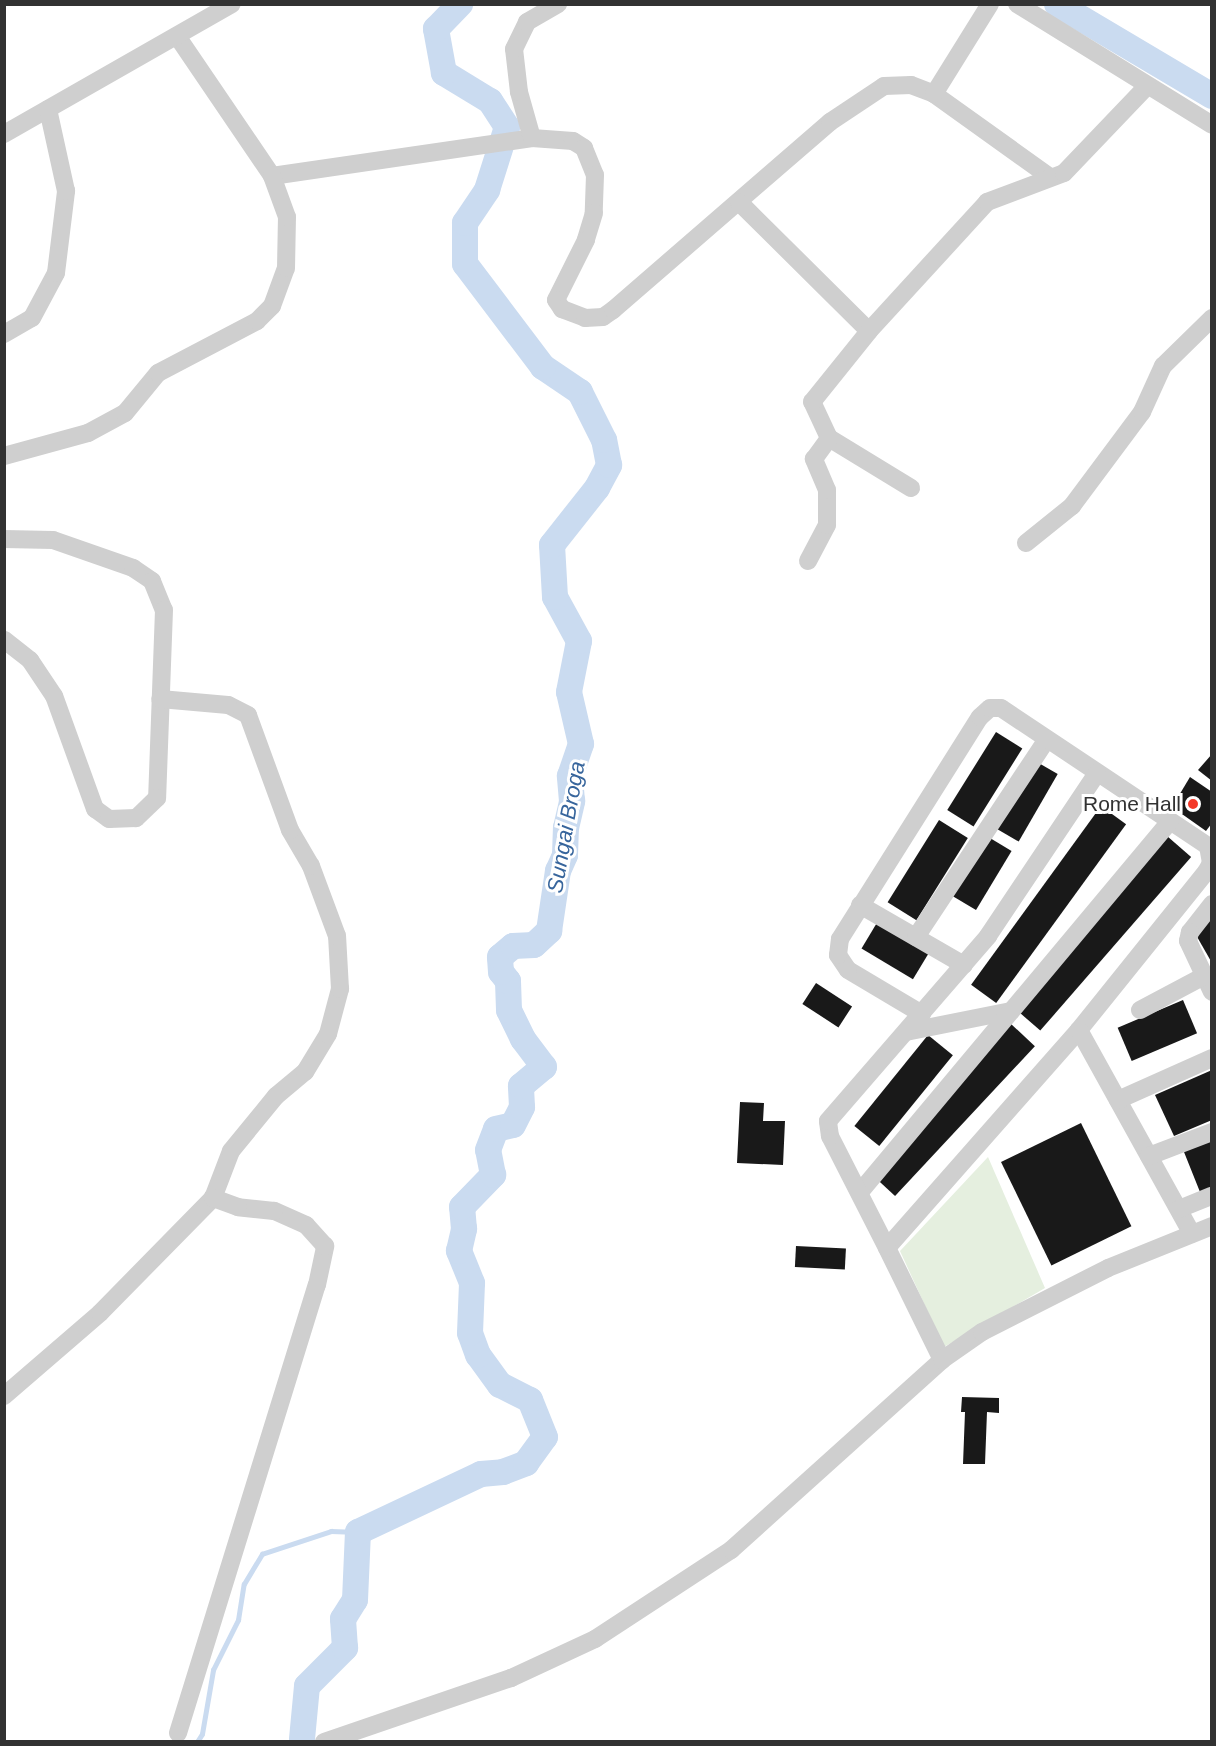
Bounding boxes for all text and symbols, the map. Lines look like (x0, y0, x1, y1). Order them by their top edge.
water label: Sungai Broga (541, 759, 591, 895)
place label: Rome Hall (1083, 791, 1181, 817)
marker: Rome Hall (1186, 797, 1200, 811)

